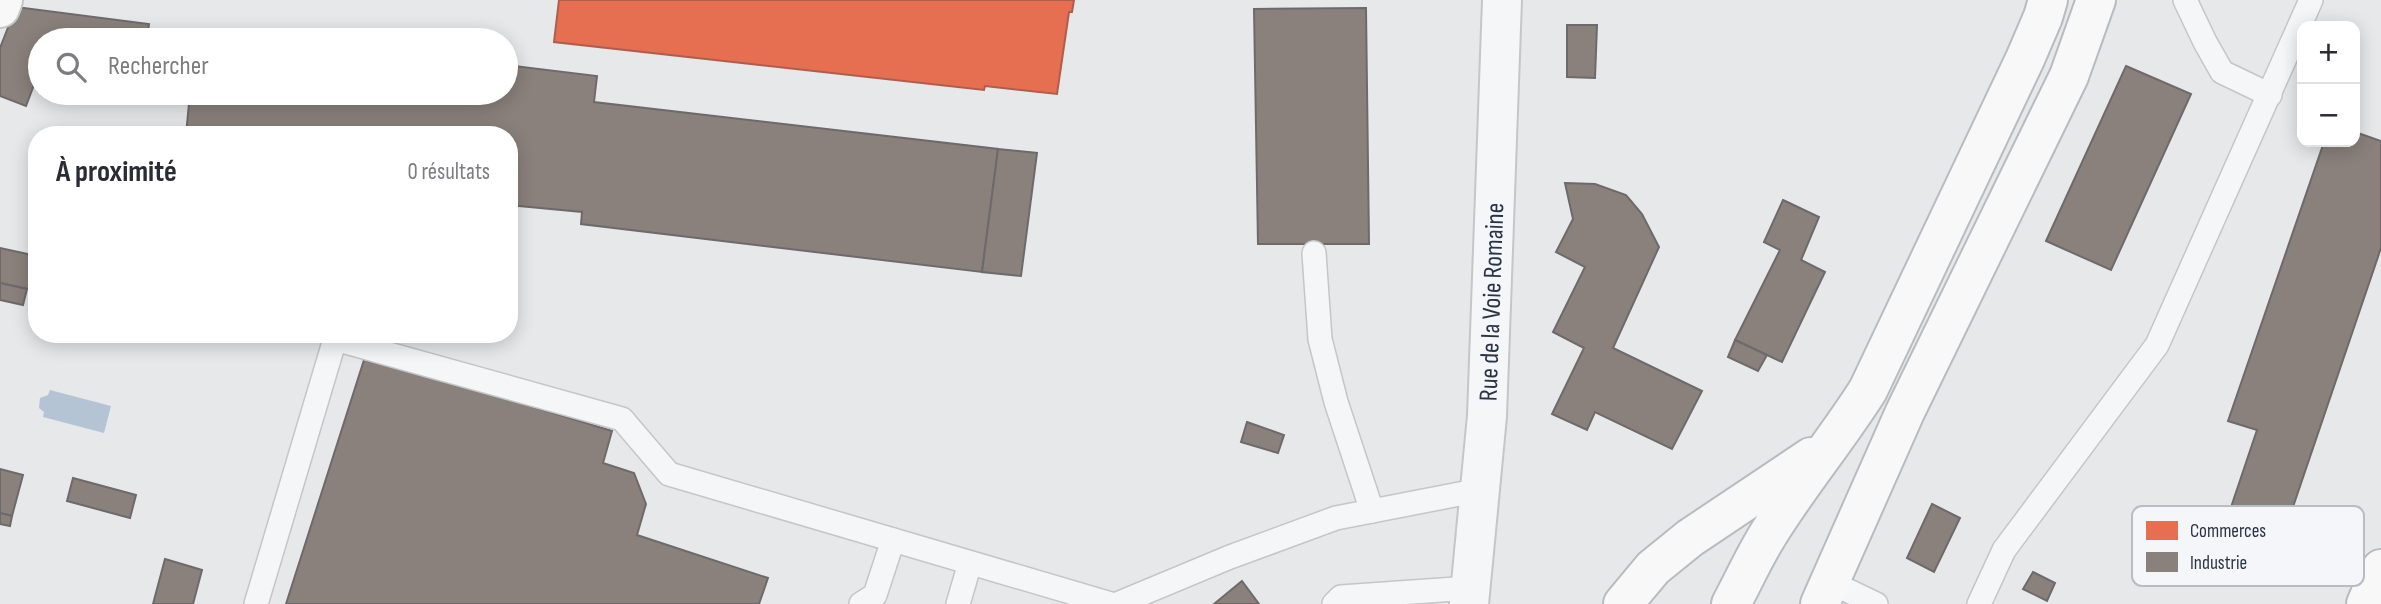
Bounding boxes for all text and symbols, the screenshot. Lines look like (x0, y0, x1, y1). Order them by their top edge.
map controls (2297, 21, 2360, 147)
button: + (2297, 21, 2360, 84)
search box (28, 28, 518, 105)
icon: search (52, 48, 90, 86)
text: Rechercher (108, 51, 209, 82)
button: − (2297, 84, 2360, 147)
text: À proximité (56, 154, 177, 190)
text: 0 résultats (408, 158, 490, 186)
street label: Rue de la Voie Romaine (1474, 202, 1511, 402)
legend (2132, 506, 2364, 586)
text: Commerces (2190, 520, 2266, 543)
text: Industrie (2190, 552, 2247, 575)

